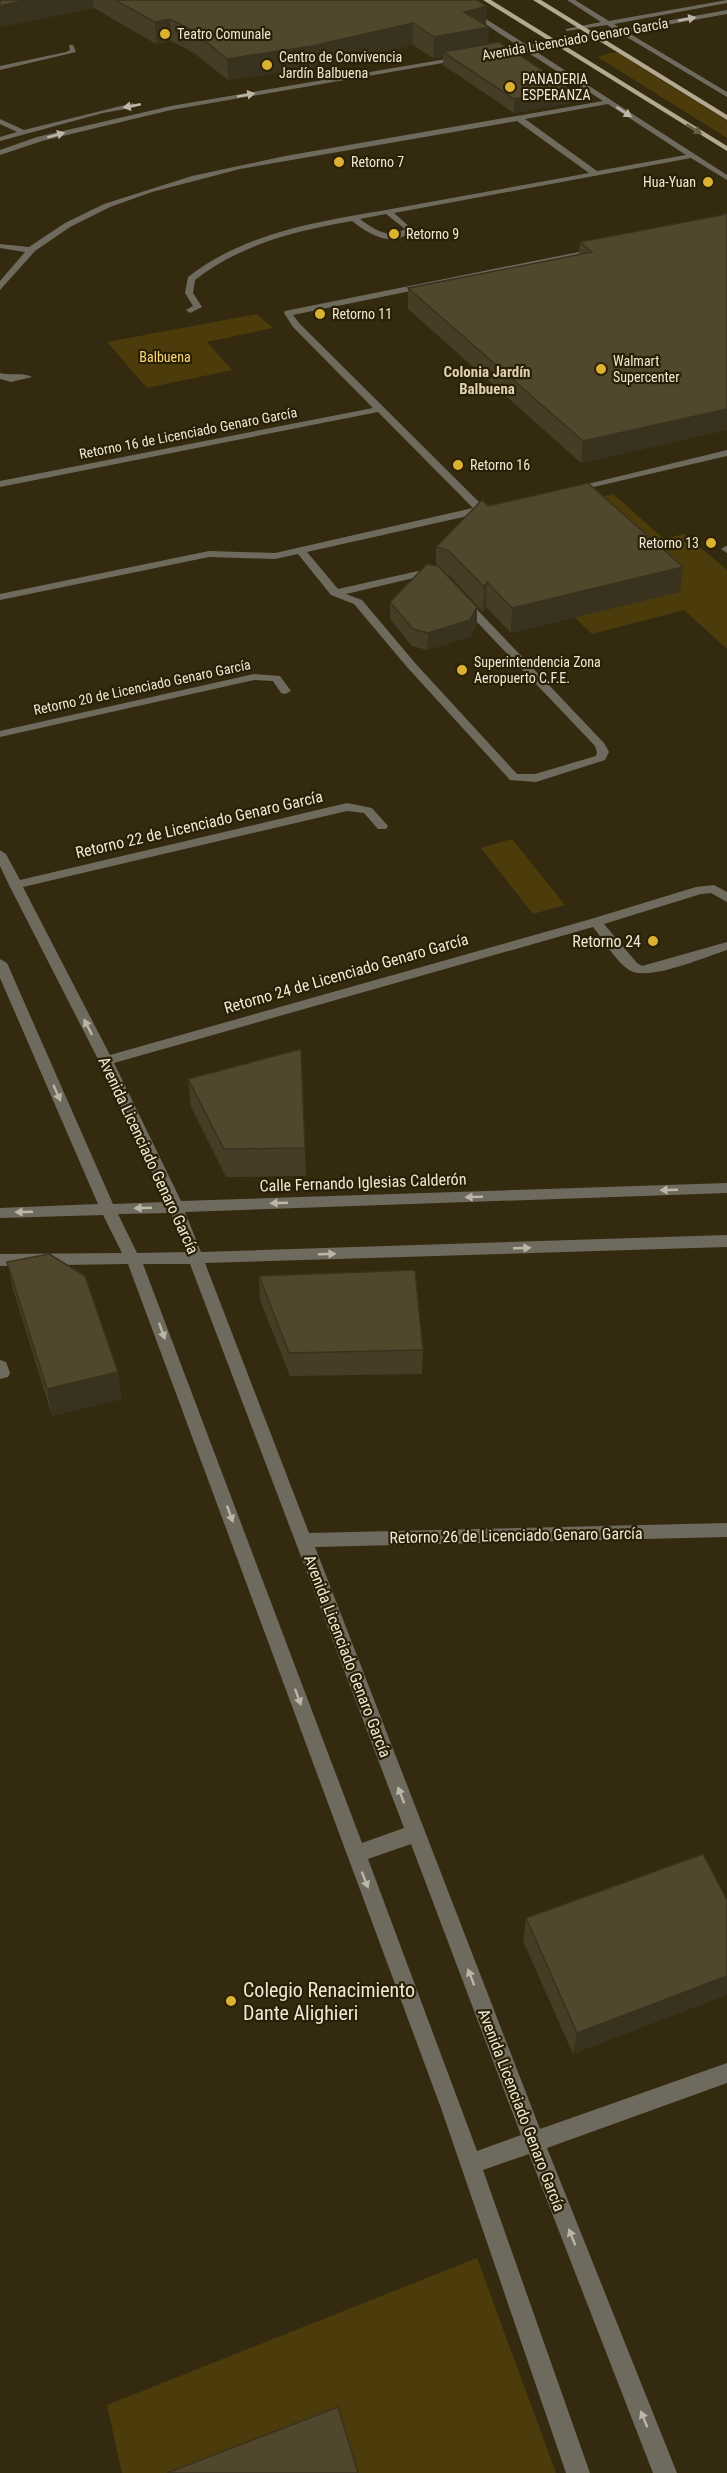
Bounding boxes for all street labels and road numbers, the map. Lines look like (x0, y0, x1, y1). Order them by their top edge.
street label: Avenida Licenciado Genaro García (481, 15, 669, 63)
street label: Retorno 16 de Licenciado Genaro García (78, 404, 298, 462)
street label: Retorno 20 de Licenciado Genaro García (32, 656, 252, 718)
street label: Retorno 22 de Licenciado Genaro García (74, 787, 325, 862)
street label: Retorno 24 de Licenciado Genaro García (222, 929, 470, 1018)
street label: Avenida Licenciado Genaro García (94, 1054, 203, 1257)
street label: Calle Fernando Iglesias Calderón (259, 1169, 467, 1196)
street label: Retorno 26 de Licenciado Genaro García (389, 1524, 643, 1547)
street label: Avenida Licenciado Genaro García (300, 1552, 395, 1760)
street label: Avenida Licenciado Genaro García (474, 2006, 569, 2214)

